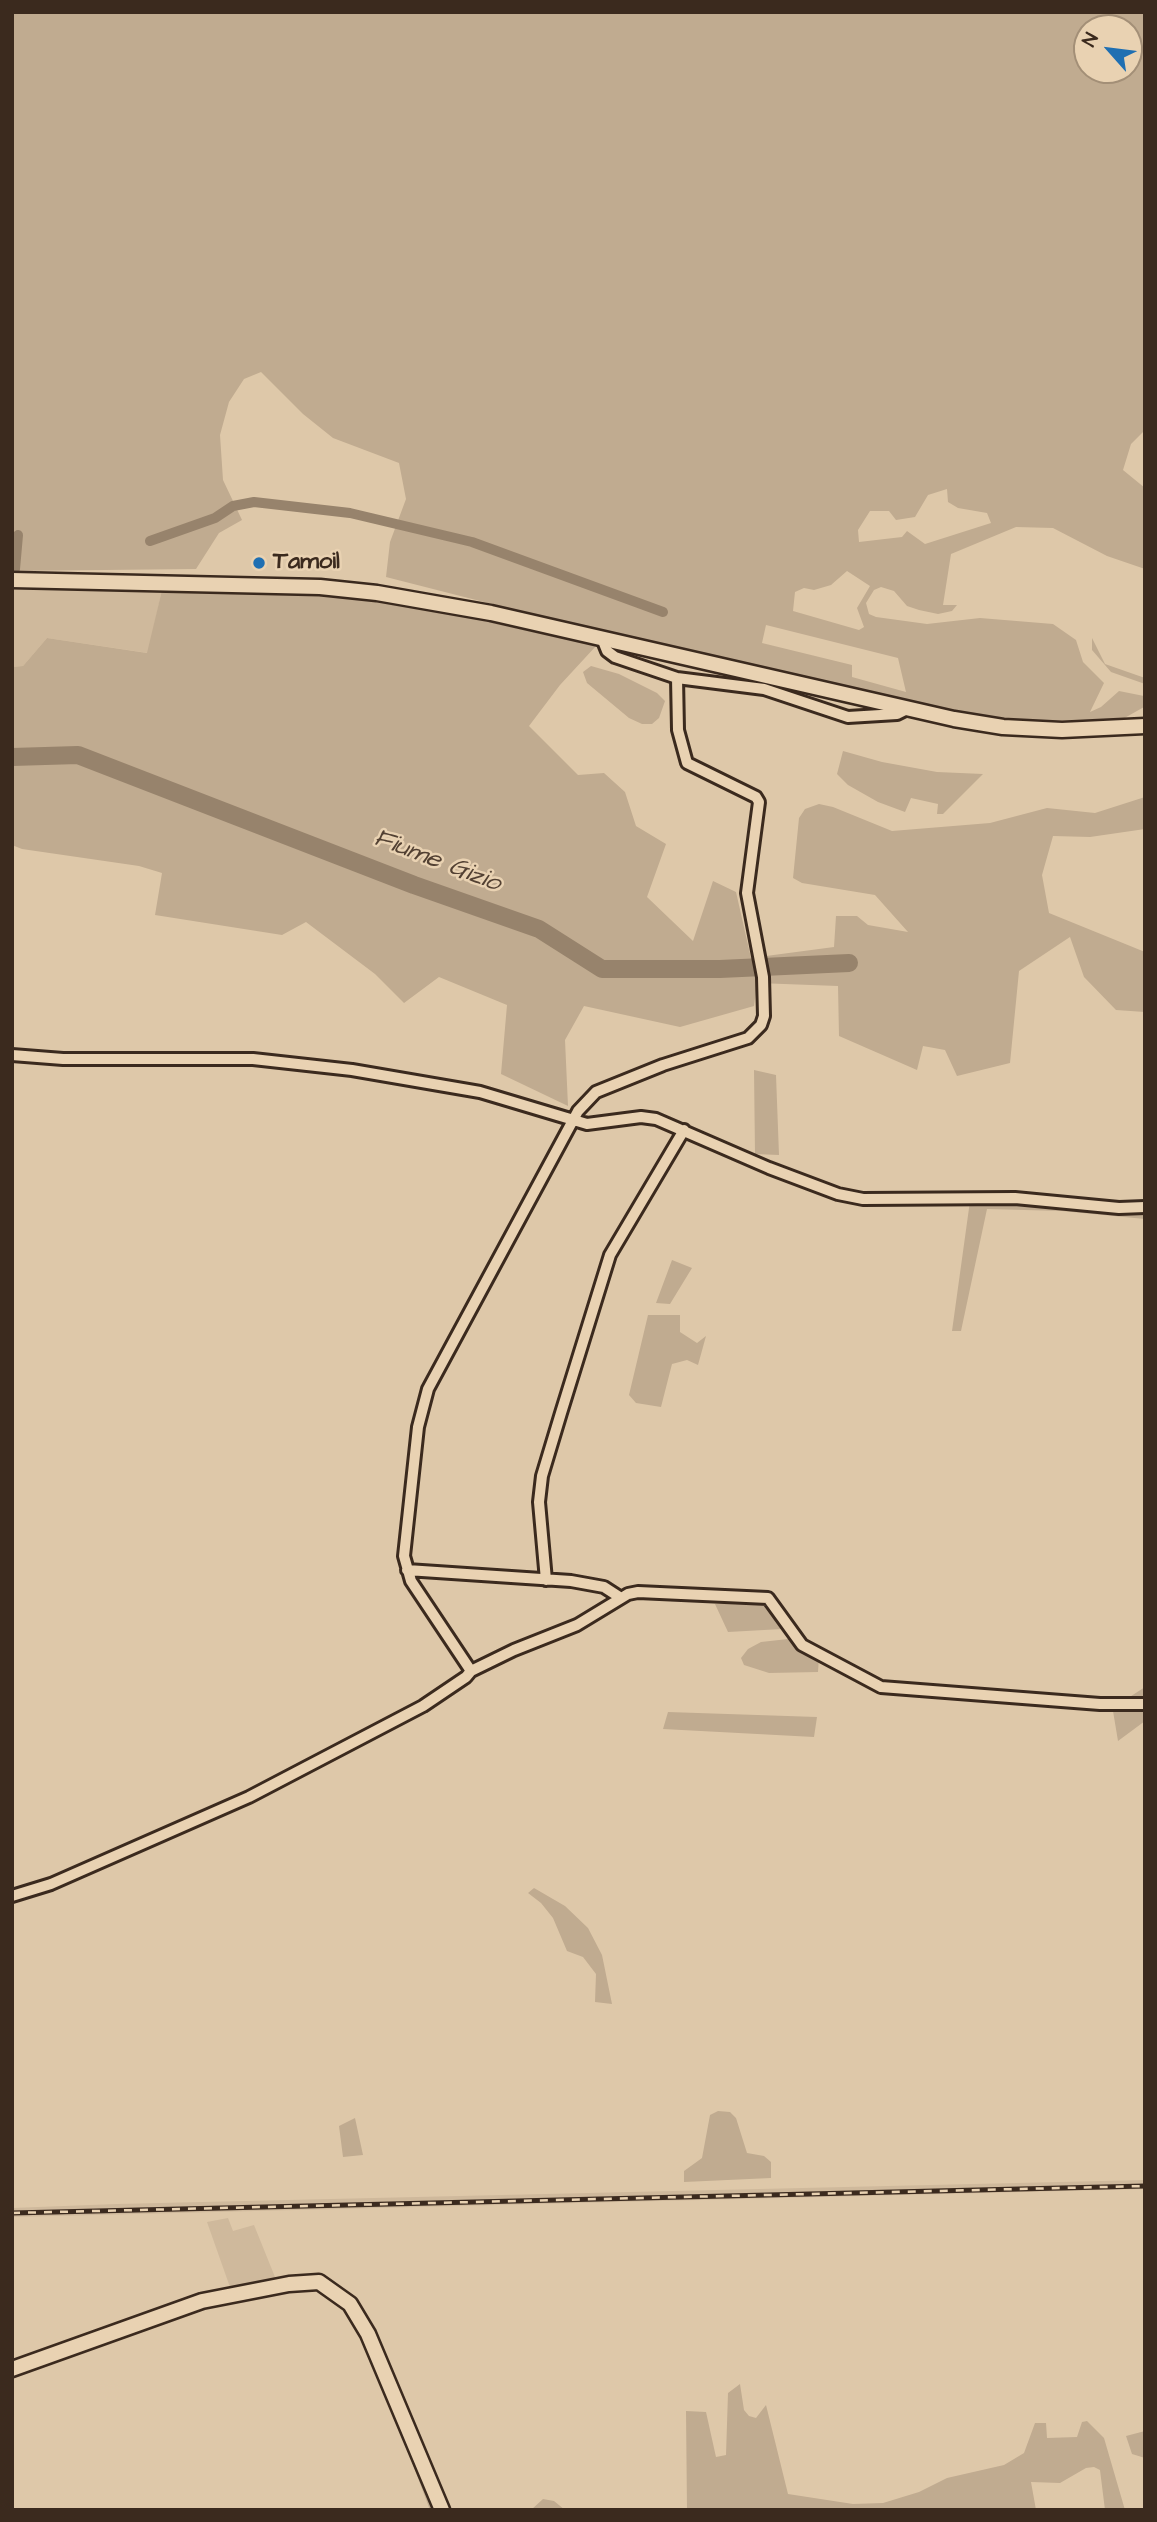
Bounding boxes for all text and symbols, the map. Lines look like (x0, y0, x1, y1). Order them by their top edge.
north arrow (1073, 14, 1143, 84)
text: N (1076, 28, 1105, 51)
place label: Tamoil (273, 549, 340, 577)
marker: Tamoil (251, 555, 267, 571)
water label: Fiume Gizio (369, 824, 505, 900)

